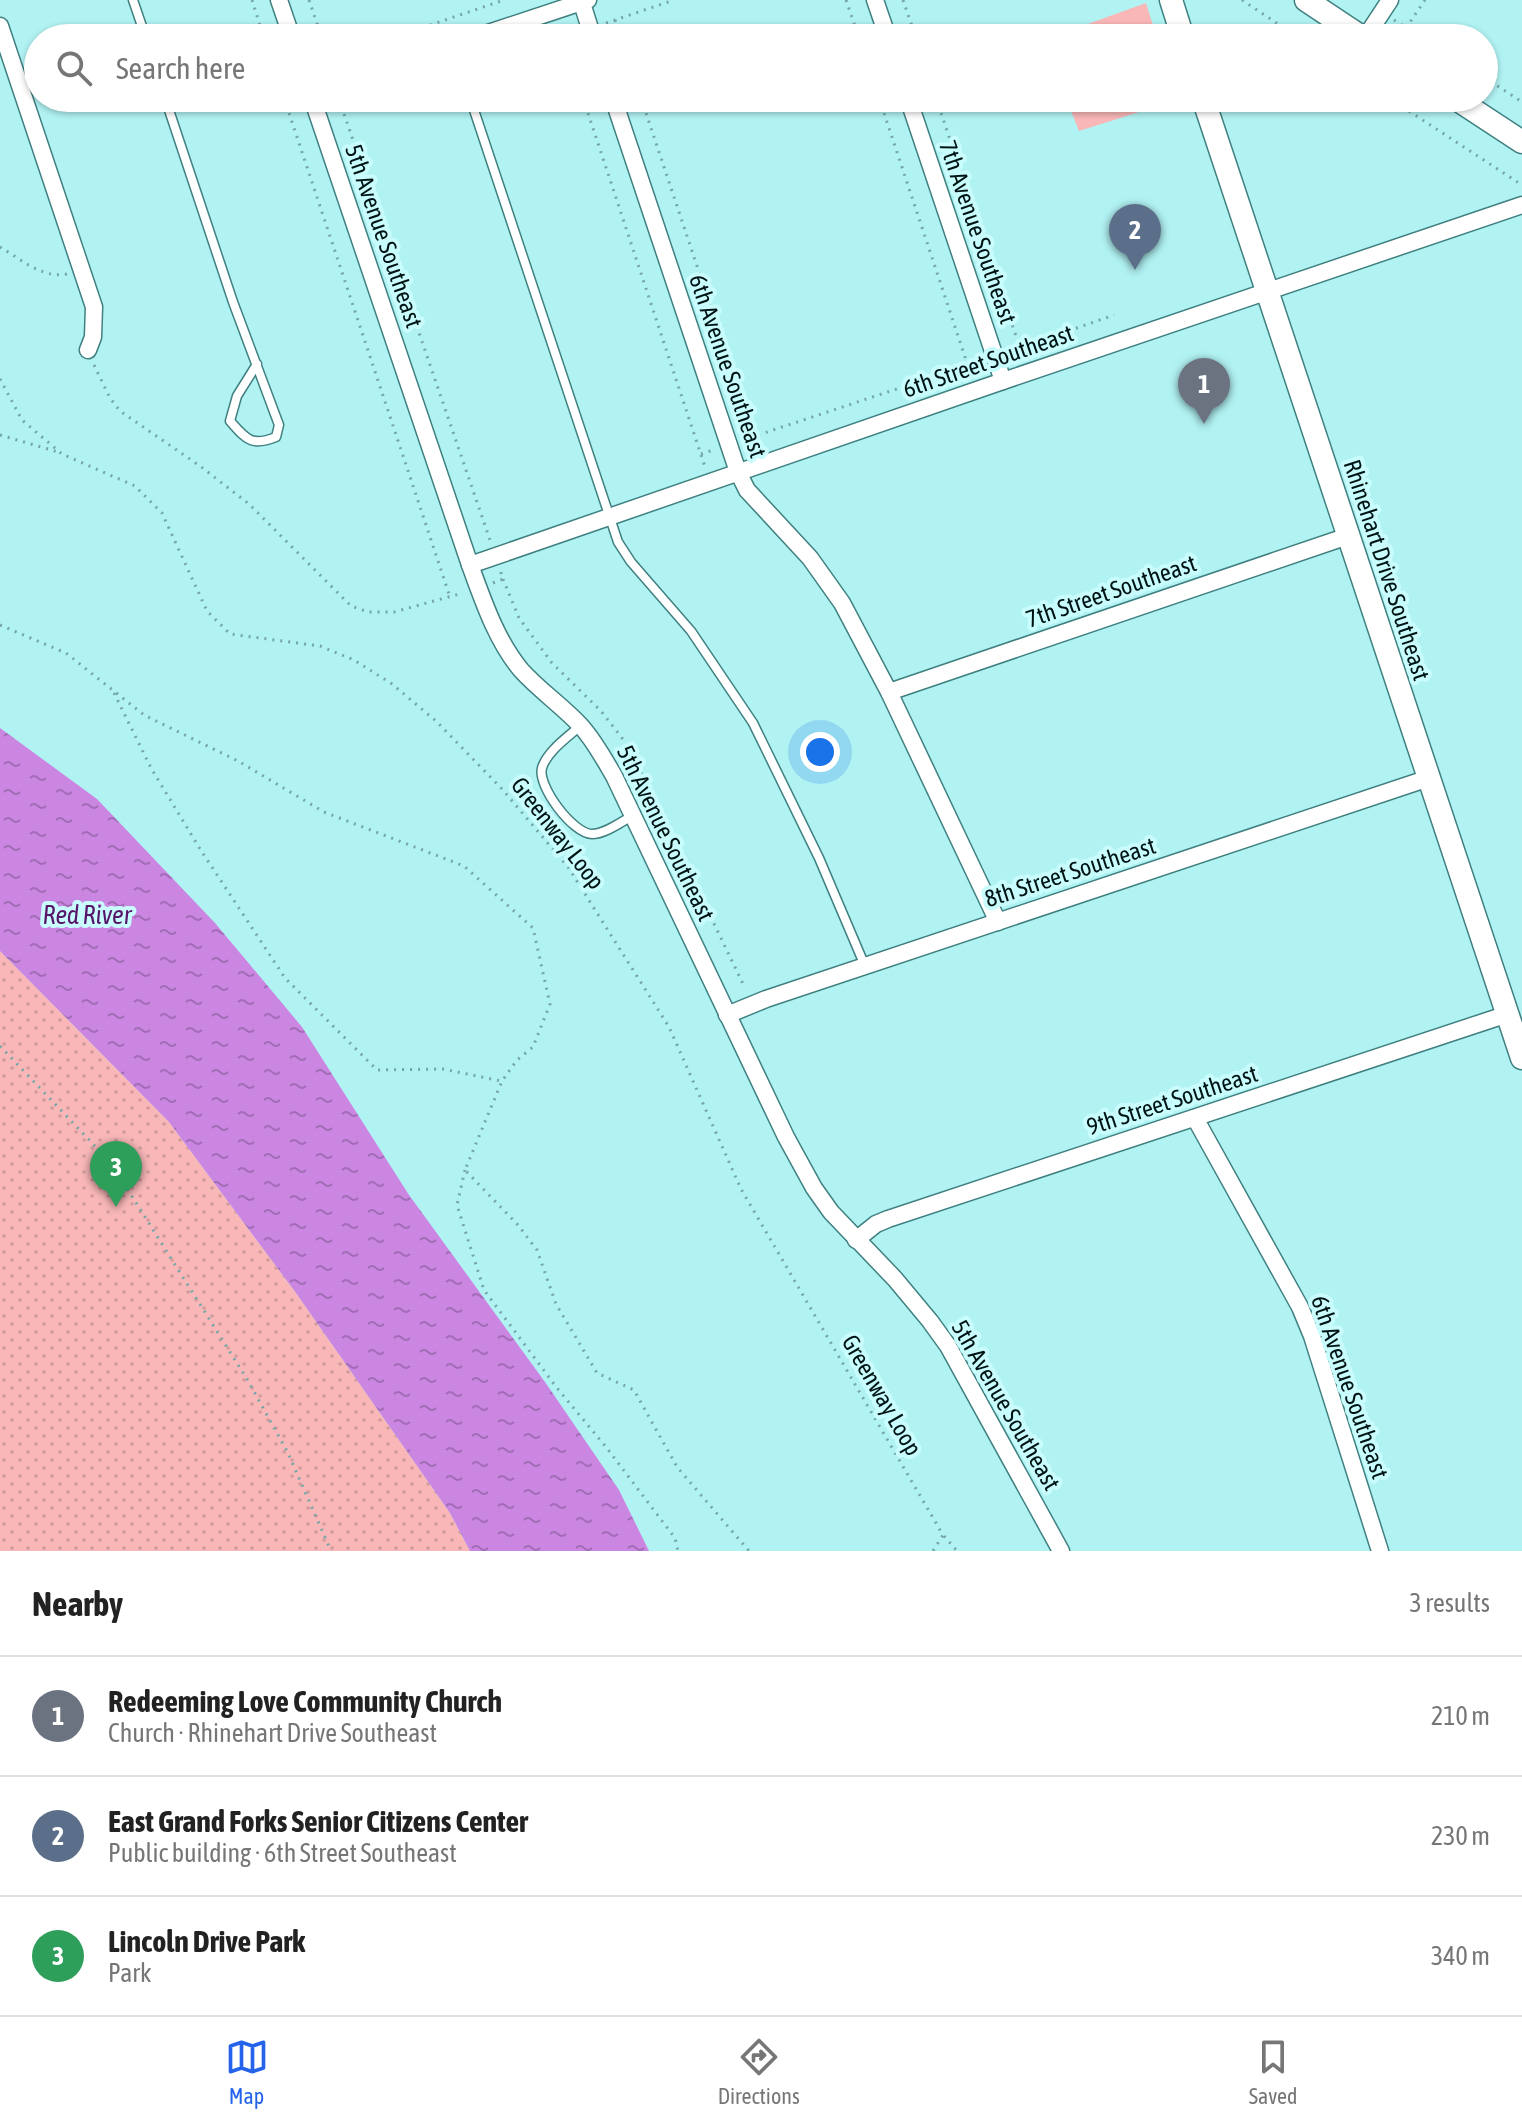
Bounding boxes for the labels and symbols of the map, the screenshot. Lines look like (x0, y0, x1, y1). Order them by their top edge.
street label: 7th Avenue Southeast (934, 137, 1022, 327)
street label: 5th Avenue Southeast (340, 141, 428, 331)
pin: 2 (1109, 204, 1161, 270)
street label: 6th Avenue Southeast (684, 271, 772, 461)
street label: 6th Street Southeast (899, 319, 1077, 403)
pin: 1 (1178, 358, 1230, 424)
street label: Rhinehart Drive Southeast (1339, 456, 1435, 684)
street label: 7th Street Southeast (1022, 549, 1200, 633)
your location (800, 732, 840, 772)
street label: 5th Avenue Southeast (612, 741, 720, 925)
street label: Greenway Loop (506, 772, 610, 894)
street label: 8th Street Southeast (981, 832, 1159, 912)
water label: Red River (42, 900, 133, 930)
street label: 9th Street Southeast (1083, 1060, 1261, 1140)
pin: 3 (90, 1141, 142, 1207)
street label: 6th Avenue Southeast (1306, 1292, 1394, 1482)
street label: 5th Avenue Southeast (946, 1315, 1066, 1495)
street label: Greenway Loop (837, 1330, 927, 1460)

